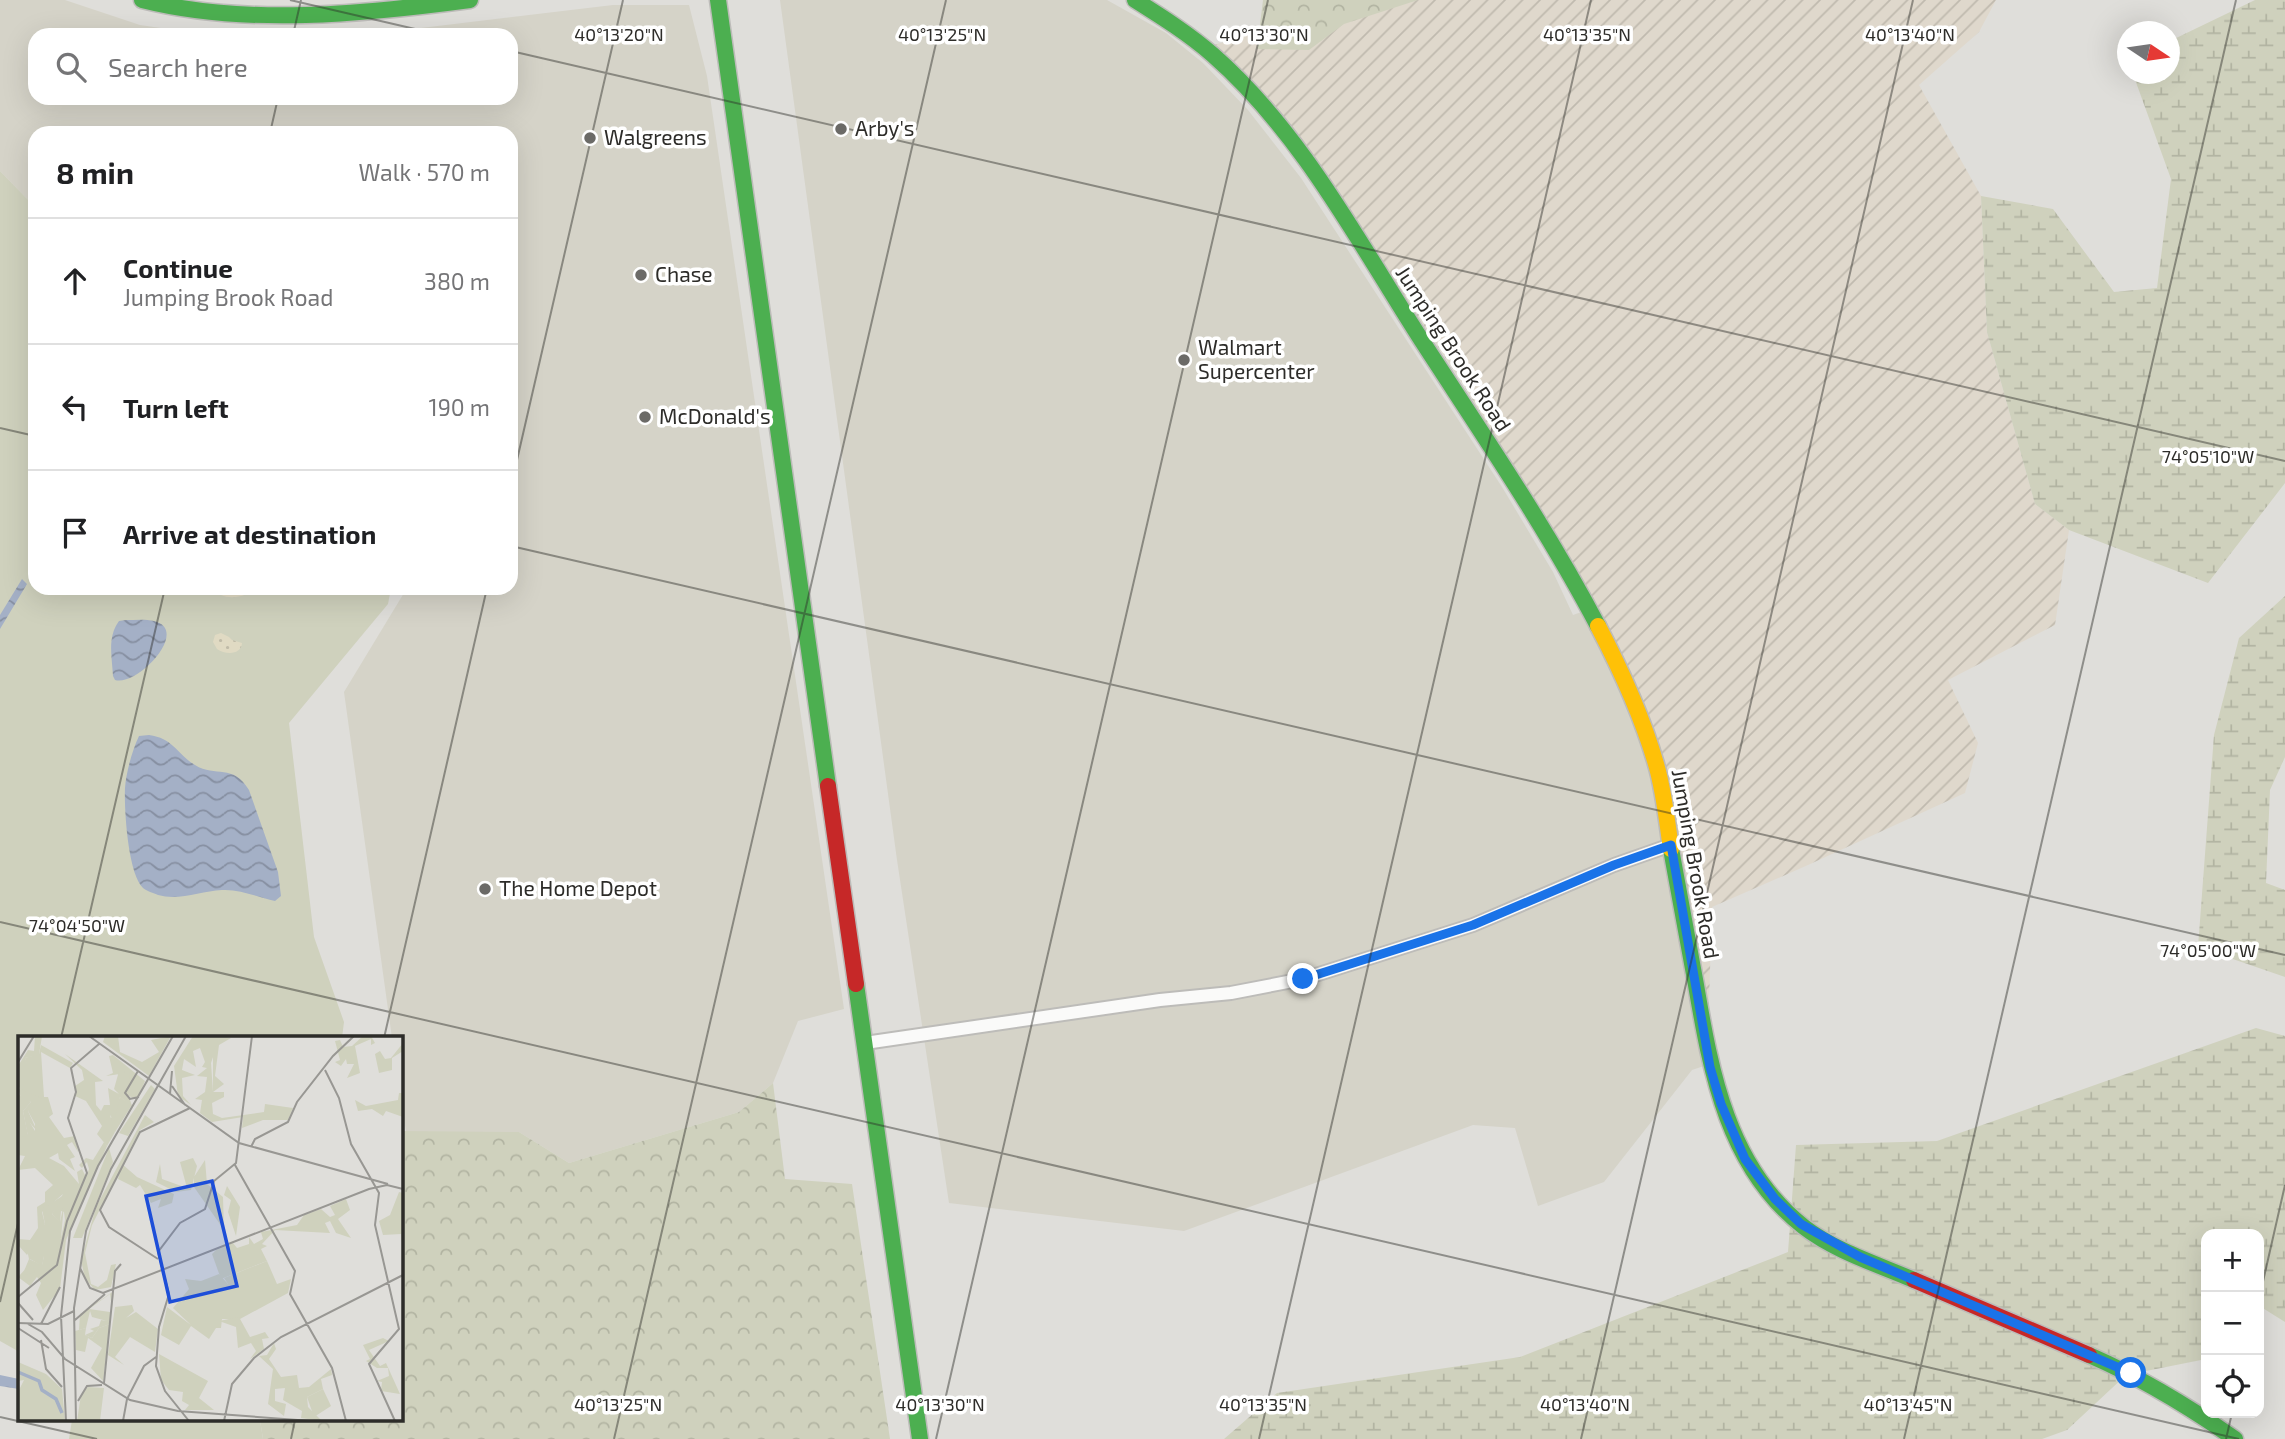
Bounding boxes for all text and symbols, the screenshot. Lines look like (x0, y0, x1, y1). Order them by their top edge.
north arrow (2117, 21, 2180, 84)
text: 40°13'20"N (574, 23, 664, 45)
text: 40°13'25"N (898, 23, 986, 45)
text: 40°13'30"N (1219, 23, 1309, 45)
text: 40°13'35"N (1543, 23, 1631, 45)
text: 40°13'40"N (1865, 23, 1955, 45)
search box (28, 28, 518, 105)
icon: search (52, 48, 90, 86)
text: Search here (108, 51, 248, 82)
place label: Arby's (855, 115, 915, 140)
marker: Arby's (833, 121, 849, 137)
place label: Walgreens (604, 124, 707, 149)
marker: Walgreens (582, 130, 598, 146)
text: 8 min (56, 154, 134, 190)
text: Walk · 570 m (359, 158, 490, 186)
text: Continue (123, 252, 233, 283)
place label: Chase (655, 261, 713, 286)
street label: Jumping Brook Road (1391, 261, 1517, 436)
icon: ahead (56, 262, 94, 300)
text: 380 m (424, 267, 490, 295)
marker: Chase (633, 267, 649, 283)
text: Jumping Brook Road (123, 283, 333, 311)
place label: Walmart Supercenter (1198, 334, 1315, 383)
marker: Walmart Supercenter (1176, 352, 1192, 368)
icon: left (56, 388, 94, 426)
text: Turn left (123, 392, 229, 423)
text: 190 m (429, 393, 490, 421)
place label: McDonald's (659, 403, 771, 428)
marker: McDonald's (637, 409, 653, 425)
text: 74°05'10"W (2162, 445, 2254, 467)
icon: arrive (56, 514, 94, 552)
text: Arrive at destination (123, 518, 376, 549)
street label: Jumping Brook Road (1667, 767, 1725, 960)
place label: The Home Depot (499, 875, 657, 900)
marker: The Home Depot (477, 881, 493, 897)
text: 74°04'50"W (29, 914, 125, 936)
text: 74°05'00"W (2160, 939, 2256, 961)
route end (1287, 963, 1318, 994)
inset map (18, 1036, 402, 1422)
map controls (2201, 1229, 2264, 1418)
button: + (2201, 1229, 2264, 1292)
button: − (2201, 1292, 2264, 1355)
button: locate (2201, 1355, 2264, 1418)
route start (2115, 1357, 2146, 1388)
text: 40°13'25"N (574, 1393, 662, 1415)
text: 40°13'30"N (895, 1393, 985, 1415)
text: 40°13'35"N (1219, 1393, 1307, 1415)
text: 40°13'40"N (1540, 1393, 1630, 1415)
text: 40°13'45"N (1864, 1393, 1952, 1415)

